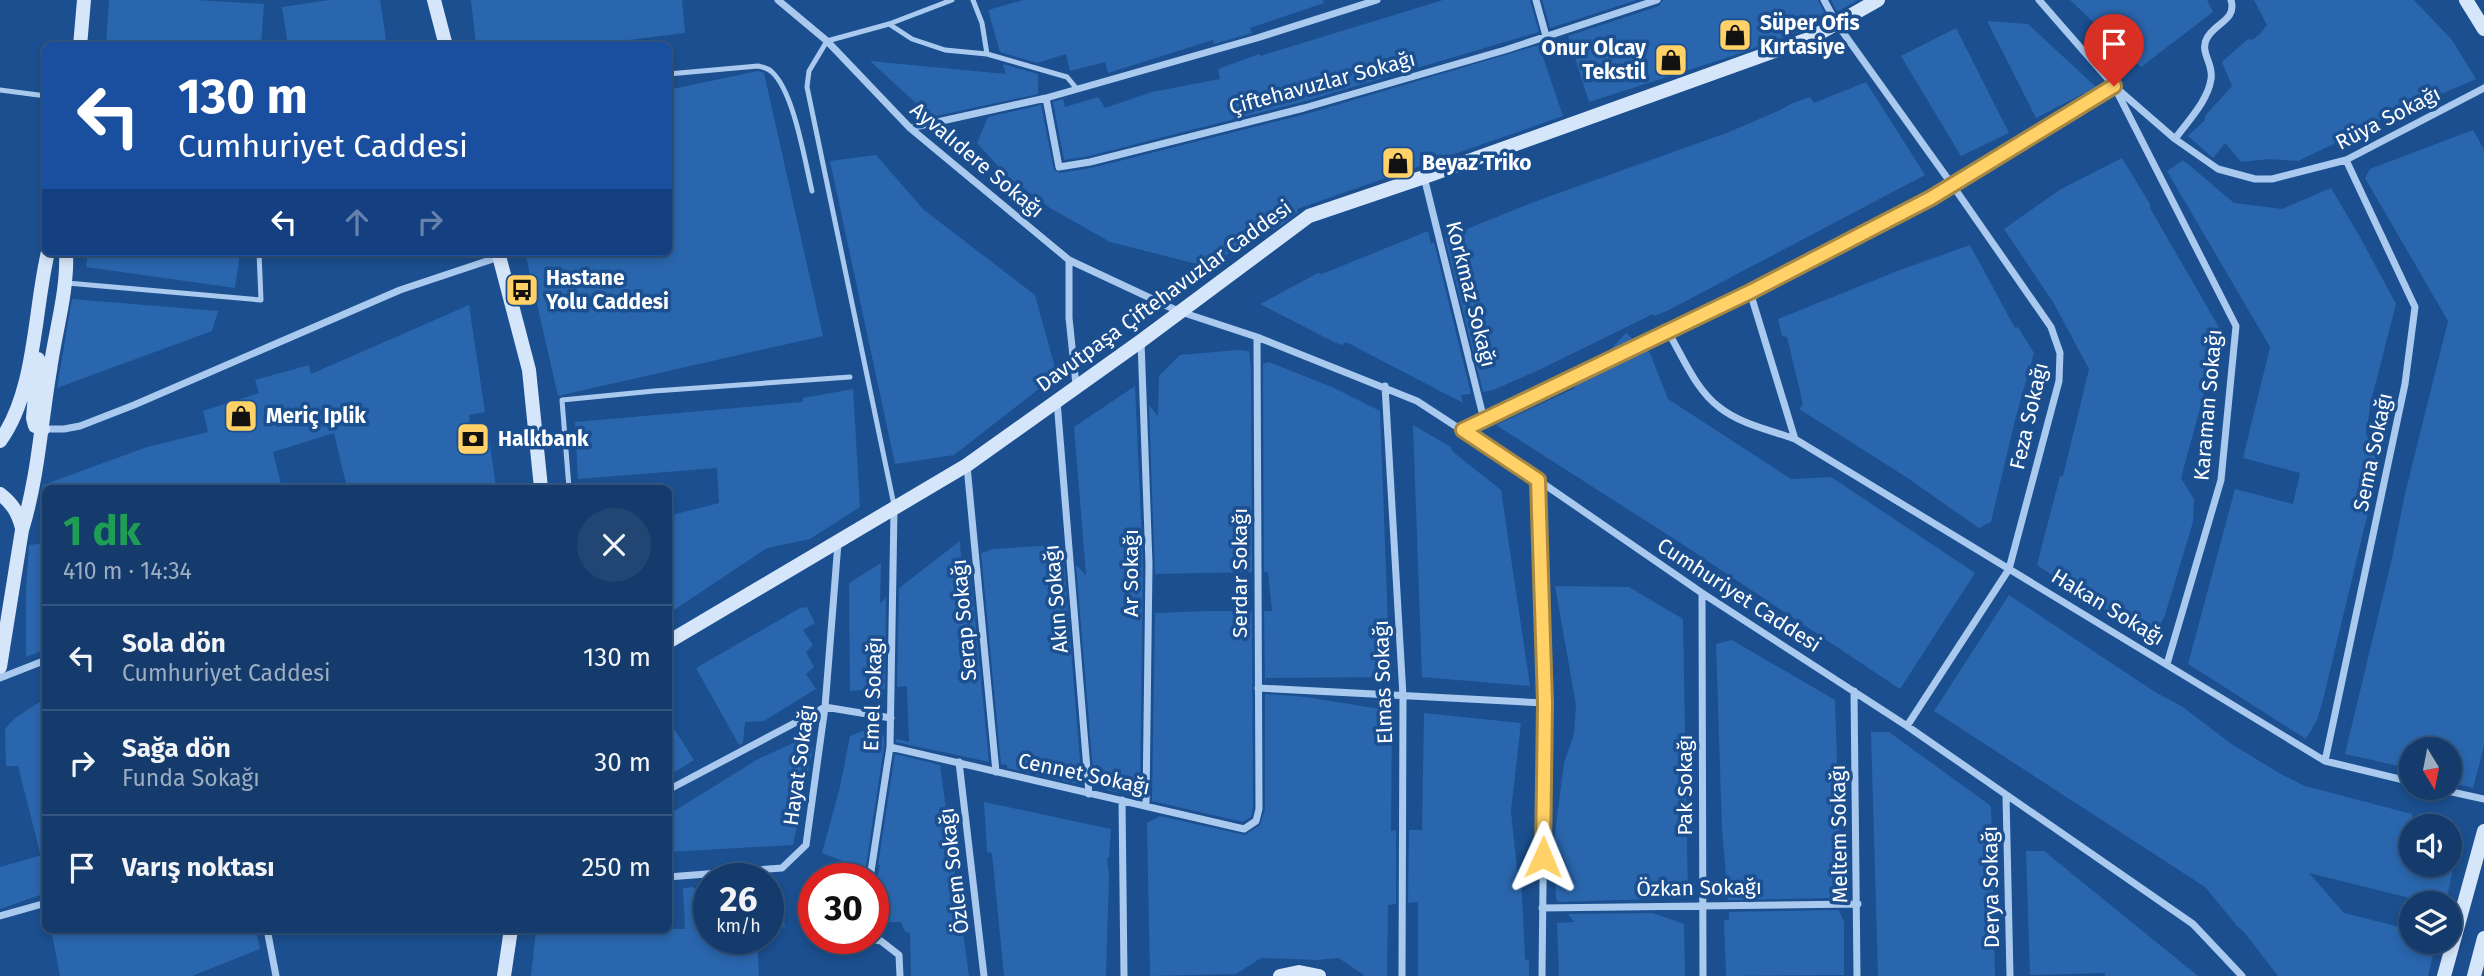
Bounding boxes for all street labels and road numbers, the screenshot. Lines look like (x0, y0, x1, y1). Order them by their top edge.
street label: Çiftehavuzlar Sokağı (1226, 46, 1418, 120)
street label: Rüya Sokağı (2331, 81, 2445, 155)
street label: Ayvalıdere Sokağı (905, 97, 1049, 223)
street label: Davutpaşa Çiftehavuzlar Caddesi (1031, 194, 1297, 398)
street label: Korkmaz Sokağı (1440, 218, 1502, 370)
street label: Karaman Sokağı (2188, 328, 2228, 482)
street label: Feza Sokağı (2004, 360, 2054, 472)
street label: Sema Sokağı (2348, 391, 2398, 513)
street label: Serdar Sokağı (1227, 508, 1253, 638)
street label: Ar Sokağı (1118, 529, 1144, 617)
street label: Cumhuriyet Caddesi (1652, 532, 1826, 658)
street label: Akın Sokağı (1038, 544, 1074, 654)
street label: Serap Sokağı (946, 558, 982, 682)
street label: Hakan Sokağı (2047, 563, 2169, 651)
street label: Elmas Sokağı (1368, 620, 1398, 744)
street label: Emel Sokağı (858, 636, 888, 752)
street label: Hayat Sokağı (778, 703, 820, 827)
street label: Pak Sokağı (1672, 735, 1698, 836)
street label: Cennet Sokağı (1016, 747, 1152, 801)
street label: Meltem Sokağı (1825, 765, 1853, 903)
street label: Özlem Sokağı (933, 807, 975, 935)
street label: Derya Sokağı (1977, 826, 2005, 948)
street label: Özkan Sokağı (1636, 874, 1762, 902)

